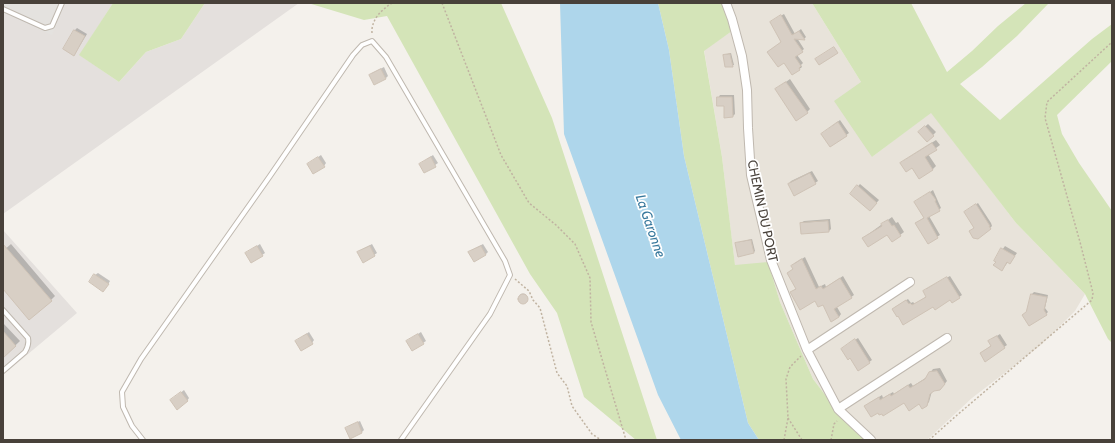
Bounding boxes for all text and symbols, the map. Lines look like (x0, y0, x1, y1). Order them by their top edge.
street label: CHEMIN DU PORT (744, 158, 780, 264)
water label: La Garonne (631, 192, 669, 260)

